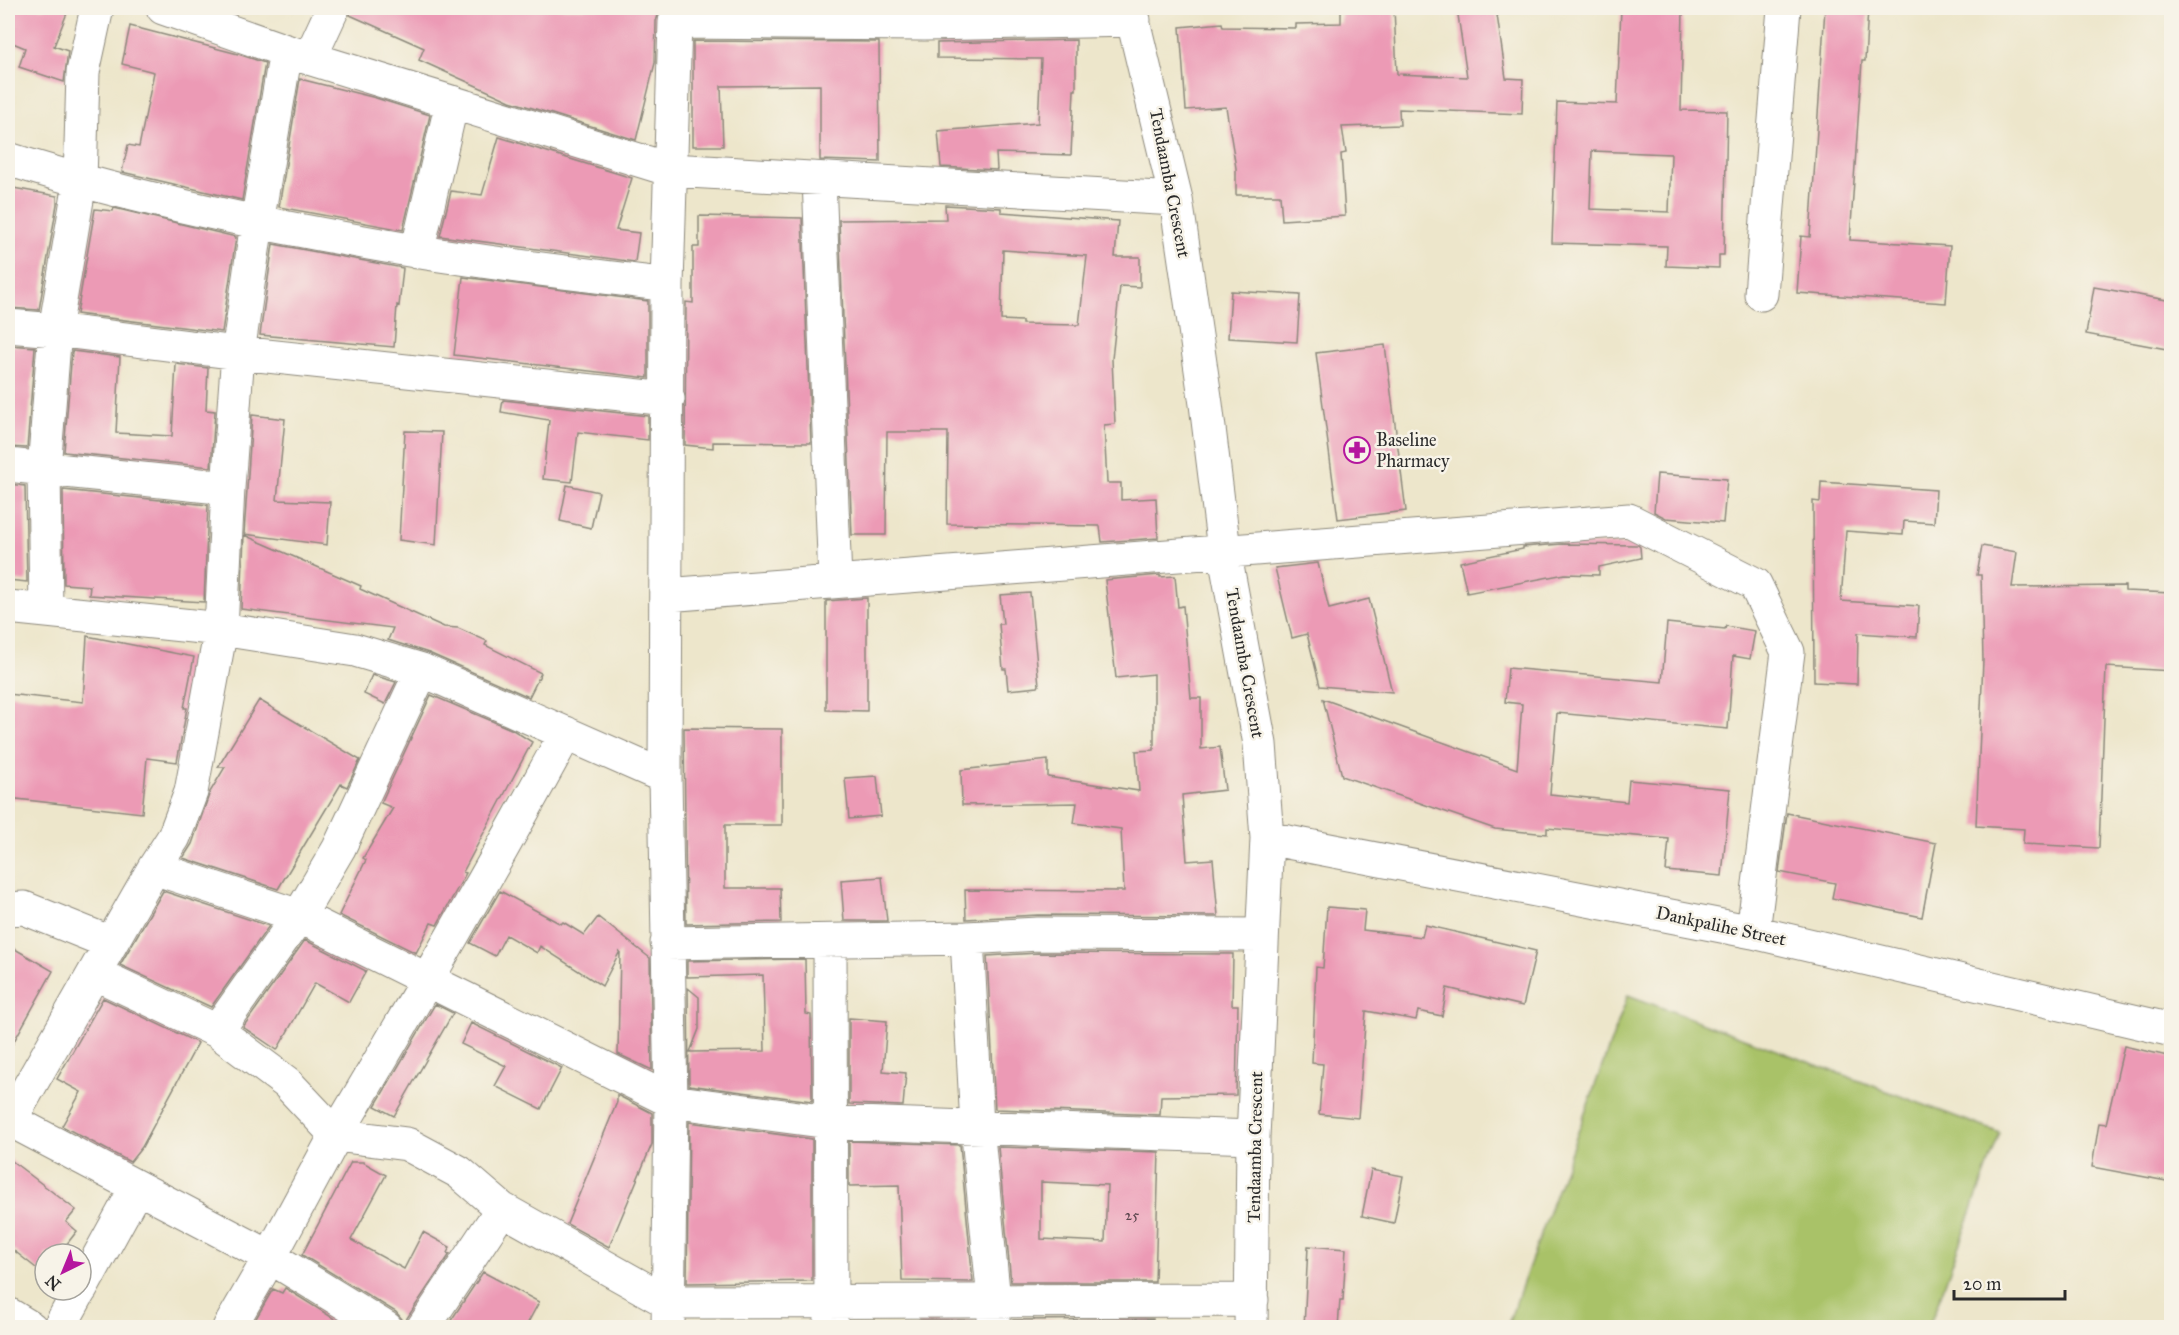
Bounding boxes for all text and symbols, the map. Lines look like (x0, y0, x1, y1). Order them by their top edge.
street label: Tendaamba Crescent (1145, 106, 1195, 260)
place label: Baseline Pharmacy (1376, 429, 1450, 472)
pharmacy icon: Baseline Pharmacy (1342, 435, 1372, 465)
street label: Tendaamba Crescent (1221, 586, 1269, 740)
street label: Dankpalihe Street (1654, 901, 1789, 951)
street label: Tendaamba Crescent (1243, 1070, 1267, 1223)
house number: 25 (1125, 1206, 1139, 1224)
north arrow (33, 1242, 93, 1302)
scale bar (1954, 1263, 2065, 1301)
text: N (41, 1271, 65, 1294)
text: 20 m (1963, 1273, 2001, 1295)

